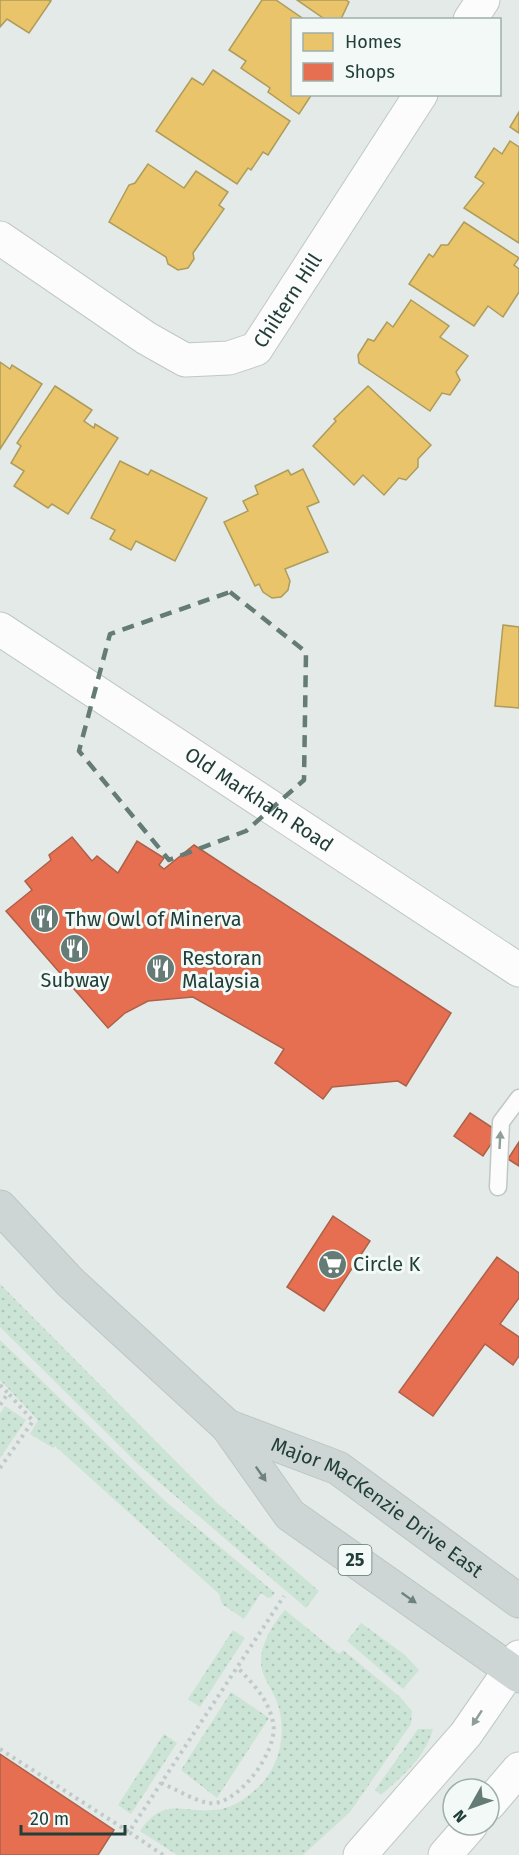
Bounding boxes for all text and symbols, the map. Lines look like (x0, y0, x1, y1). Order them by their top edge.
legend (291, 18, 501, 96)
text: Homes (345, 31, 401, 53)
text: Shops (345, 61, 395, 83)
street label: Chiltern Hill (248, 249, 327, 352)
street label: Old Markham Road (180, 742, 338, 857)
restaurant icon: Thw Owl of Minerva (28, 903, 60, 935)
place label: Thw Owl of Minerva (65, 907, 242, 931)
restaurant icon: Subway (59, 933, 91, 965)
place label: Restoran Malaysia (182, 946, 262, 993)
restaurant icon: Restoran Malaysia (145, 953, 177, 985)
place label: Subway (41, 968, 110, 992)
one-way arrow (496, 1130, 505, 1149)
supermarket icon: Circle K (316, 1248, 348, 1280)
place label: Circle K (353, 1252, 420, 1276)
street label: Major MacKenzie Drive East (268, 1432, 488, 1583)
one-way arrow (255, 1466, 267, 1482)
road number: 25 (338, 1545, 372, 1575)
one-way arrow (401, 1592, 417, 1603)
one-way arrow (472, 1710, 483, 1726)
north arrow (441, 1777, 501, 1837)
scale bar (21, 1798, 124, 1836)
text: N (449, 1806, 471, 1826)
text: 20 m (30, 1808, 69, 1830)

